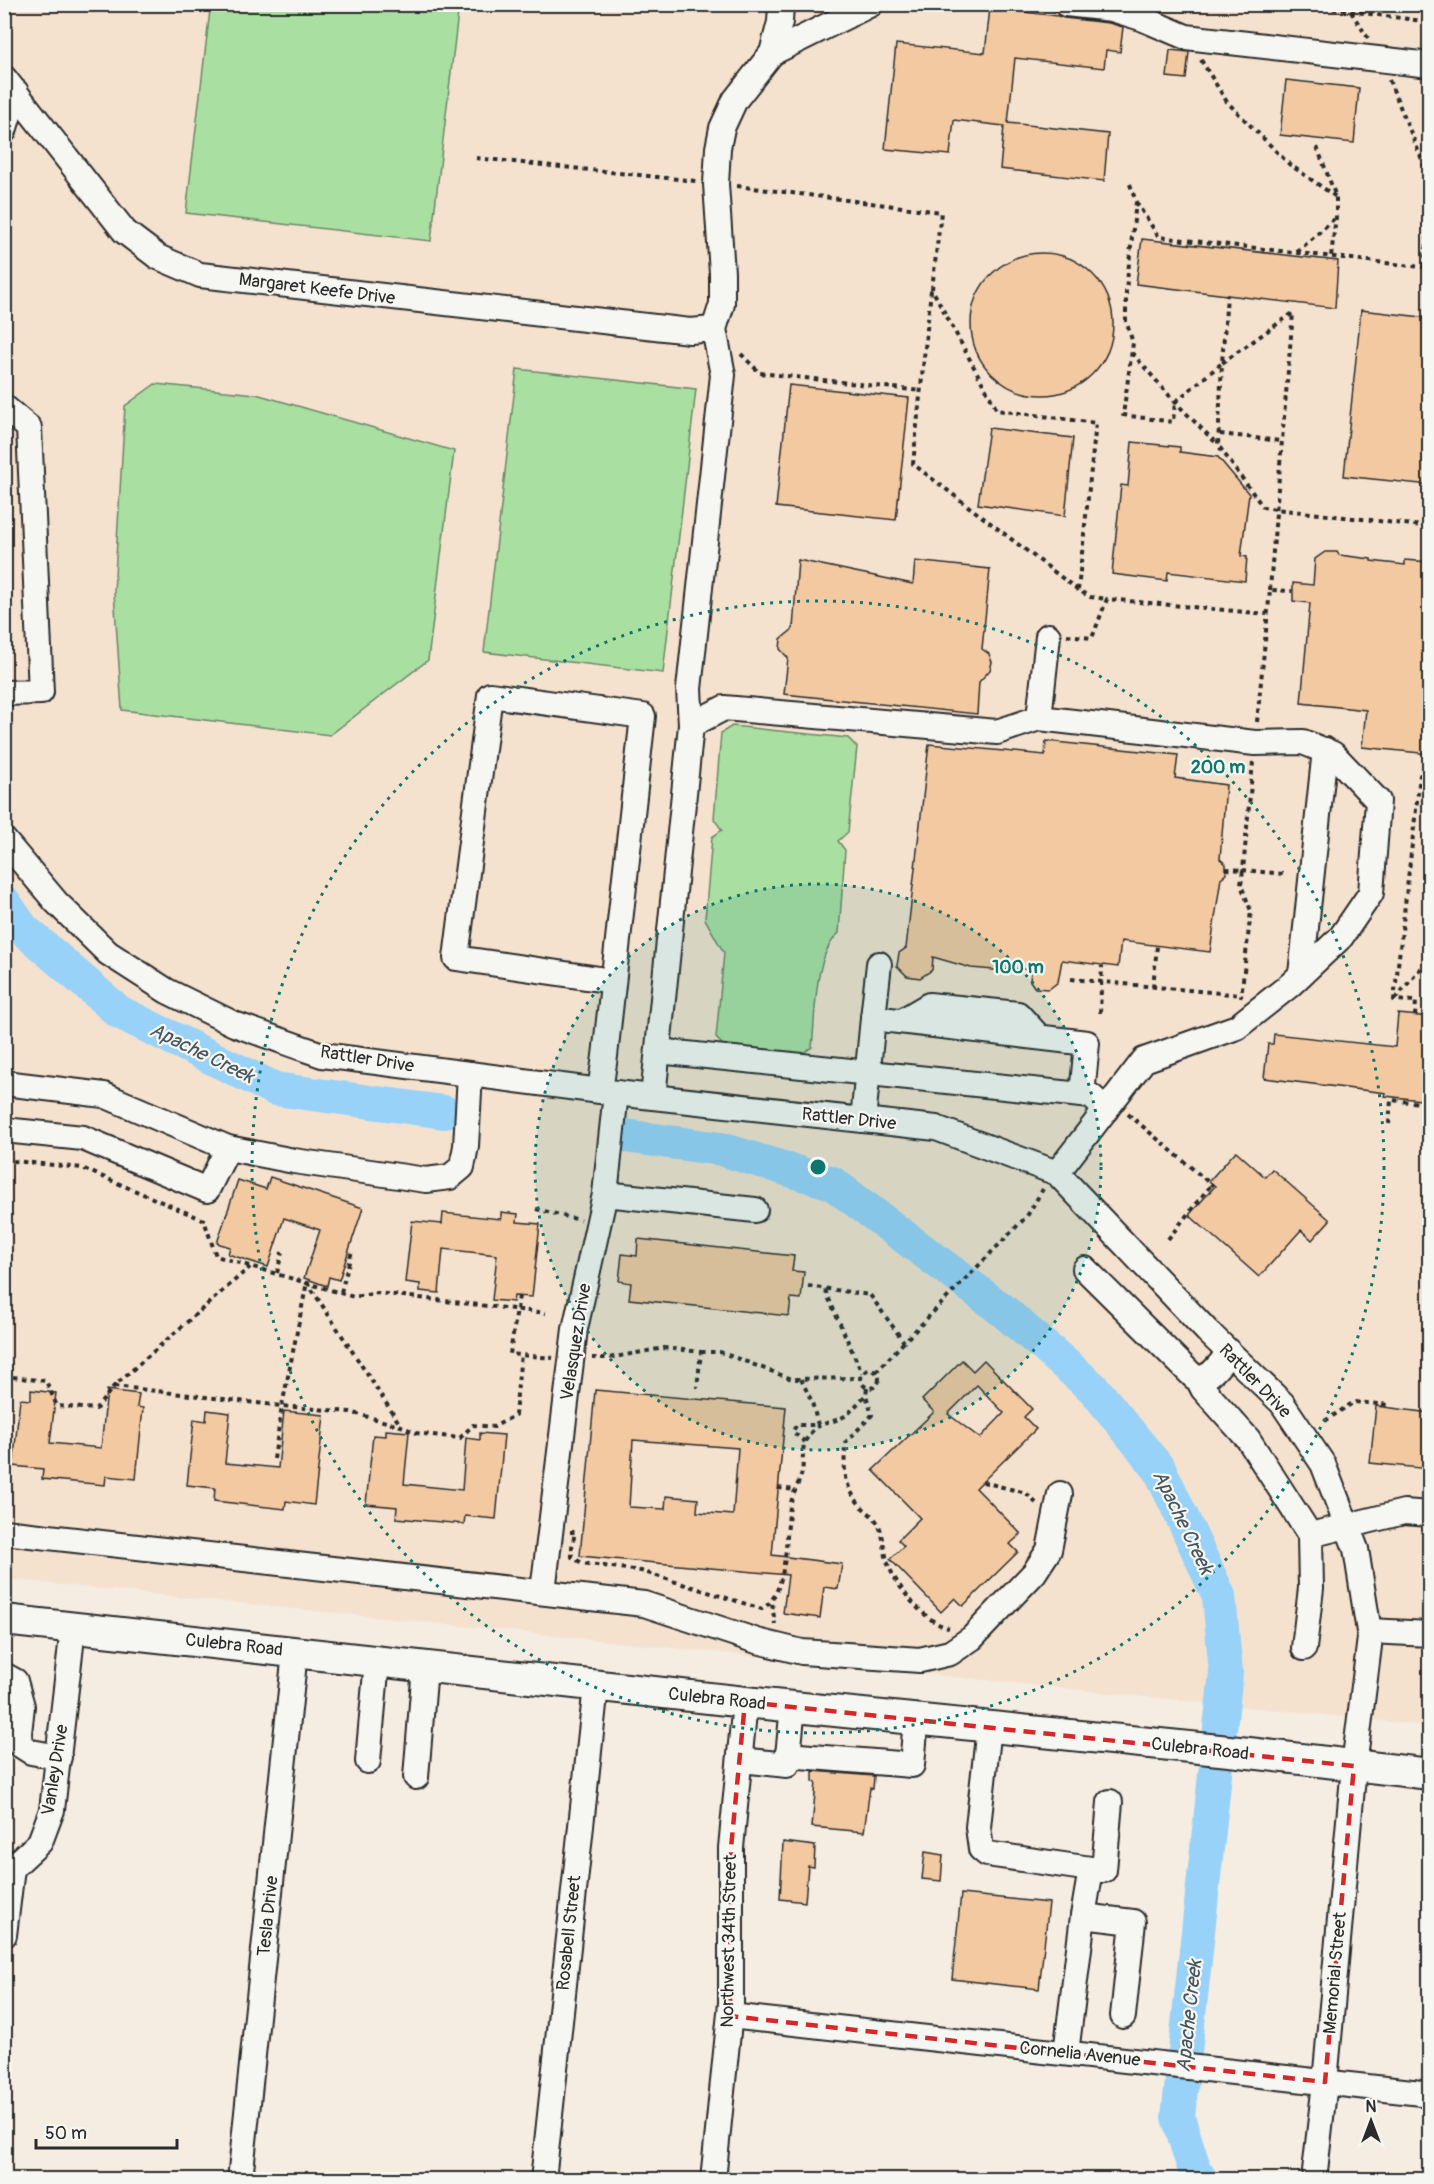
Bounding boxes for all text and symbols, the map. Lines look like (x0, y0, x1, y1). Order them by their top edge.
street label: Margaret Keefe Drive (238, 268, 397, 310)
text: 200 m (1191, 756, 1245, 779)
text: 100 m (992, 956, 1044, 979)
water label: Apache Creek (146, 1017, 260, 1090)
street label: Rattler Drive (318, 1040, 416, 1078)
street label: Rattler Drive (801, 1103, 897, 1135)
centre of rings (808, 1157, 828, 1177)
street label: Velasquez Drive (555, 1282, 597, 1402)
street label: Rattler Drive (1214, 1339, 1296, 1423)
water label: Apache Creek (1147, 1466, 1220, 1580)
street label: Culebra Road (184, 1628, 284, 1662)
street label: Culebra Road (667, 1682, 767, 1716)
street label: Vanley Drive (36, 1723, 74, 1817)
street label: Culebra Road (1150, 1732, 1250, 1766)
street label: Northwest 34th Street (716, 1854, 742, 2028)
street label: Tesla Drive (252, 1874, 284, 1957)
street label: Rosabell Street (552, 1874, 587, 1992)
street label: Memorial Street (1318, 1910, 1352, 2035)
water label: Apache Creek (1171, 1957, 1207, 2073)
street label: Cornelia Avenue (1018, 2036, 1142, 2072)
north arrow (1341, 2091, 1401, 2151)
text: N (1366, 2097, 1377, 2117)
scale bar (36, 2112, 177, 2150)
text: 50 m (45, 2122, 87, 2145)

